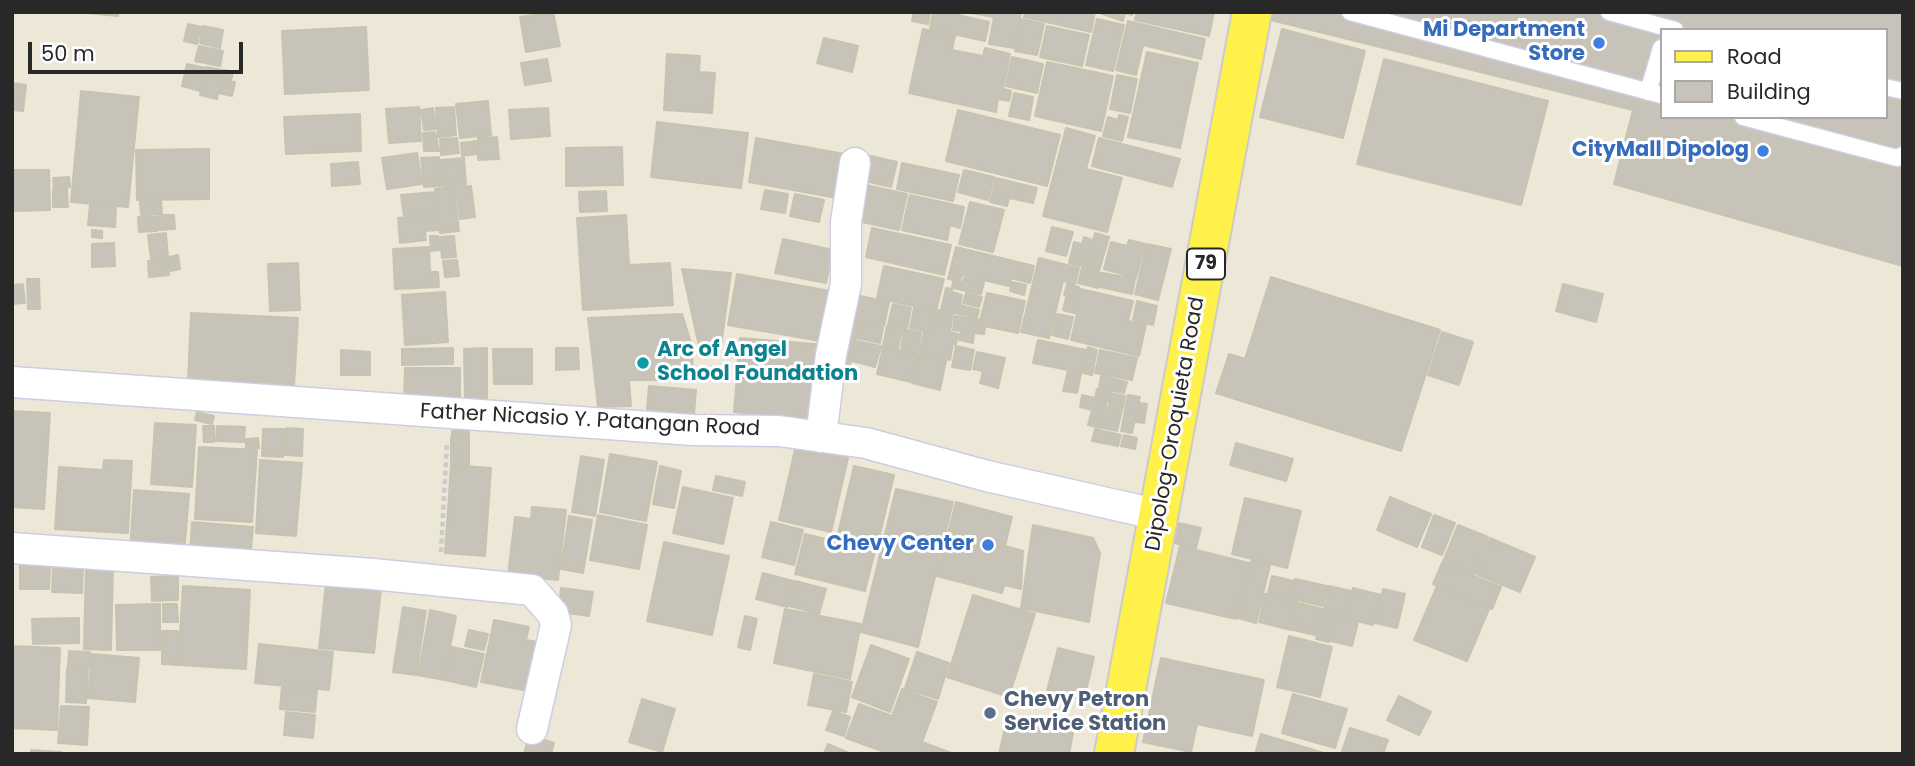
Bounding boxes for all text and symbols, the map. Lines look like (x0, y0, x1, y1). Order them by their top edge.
place label: Mi Department Store (1423, 18, 1585, 68)
scale bar (32, 28, 247, 72)
legend (1660, 28, 1887, 119)
marker: Mi Department Store (1591, 35, 1607, 51)
text: 50 m (41, 39, 95, 68)
text: Road (1727, 42, 1782, 71)
text: Building (1727, 77, 1811, 106)
place label: CityMall Dipolog (1572, 138, 1749, 164)
marker: CityMall Dipolog (1755, 143, 1771, 159)
road number: 79 (1187, 248, 1225, 280)
street label: Dipolog-Oroquieta Road (1141, 295, 1211, 553)
place label: Arc of Angel School Foundation (657, 338, 858, 388)
marker: Arc of Angel School Foundation (635, 355, 651, 371)
street label: Father Nicasio Y. Patangan Road (419, 400, 761, 442)
place label: Chevy Center (826, 532, 974, 558)
marker: Chevy Center (980, 537, 996, 553)
place label: Chevy Petron Service Station (1004, 688, 1166, 738)
marker: Chevy Petron Service Station (982, 705, 998, 721)

